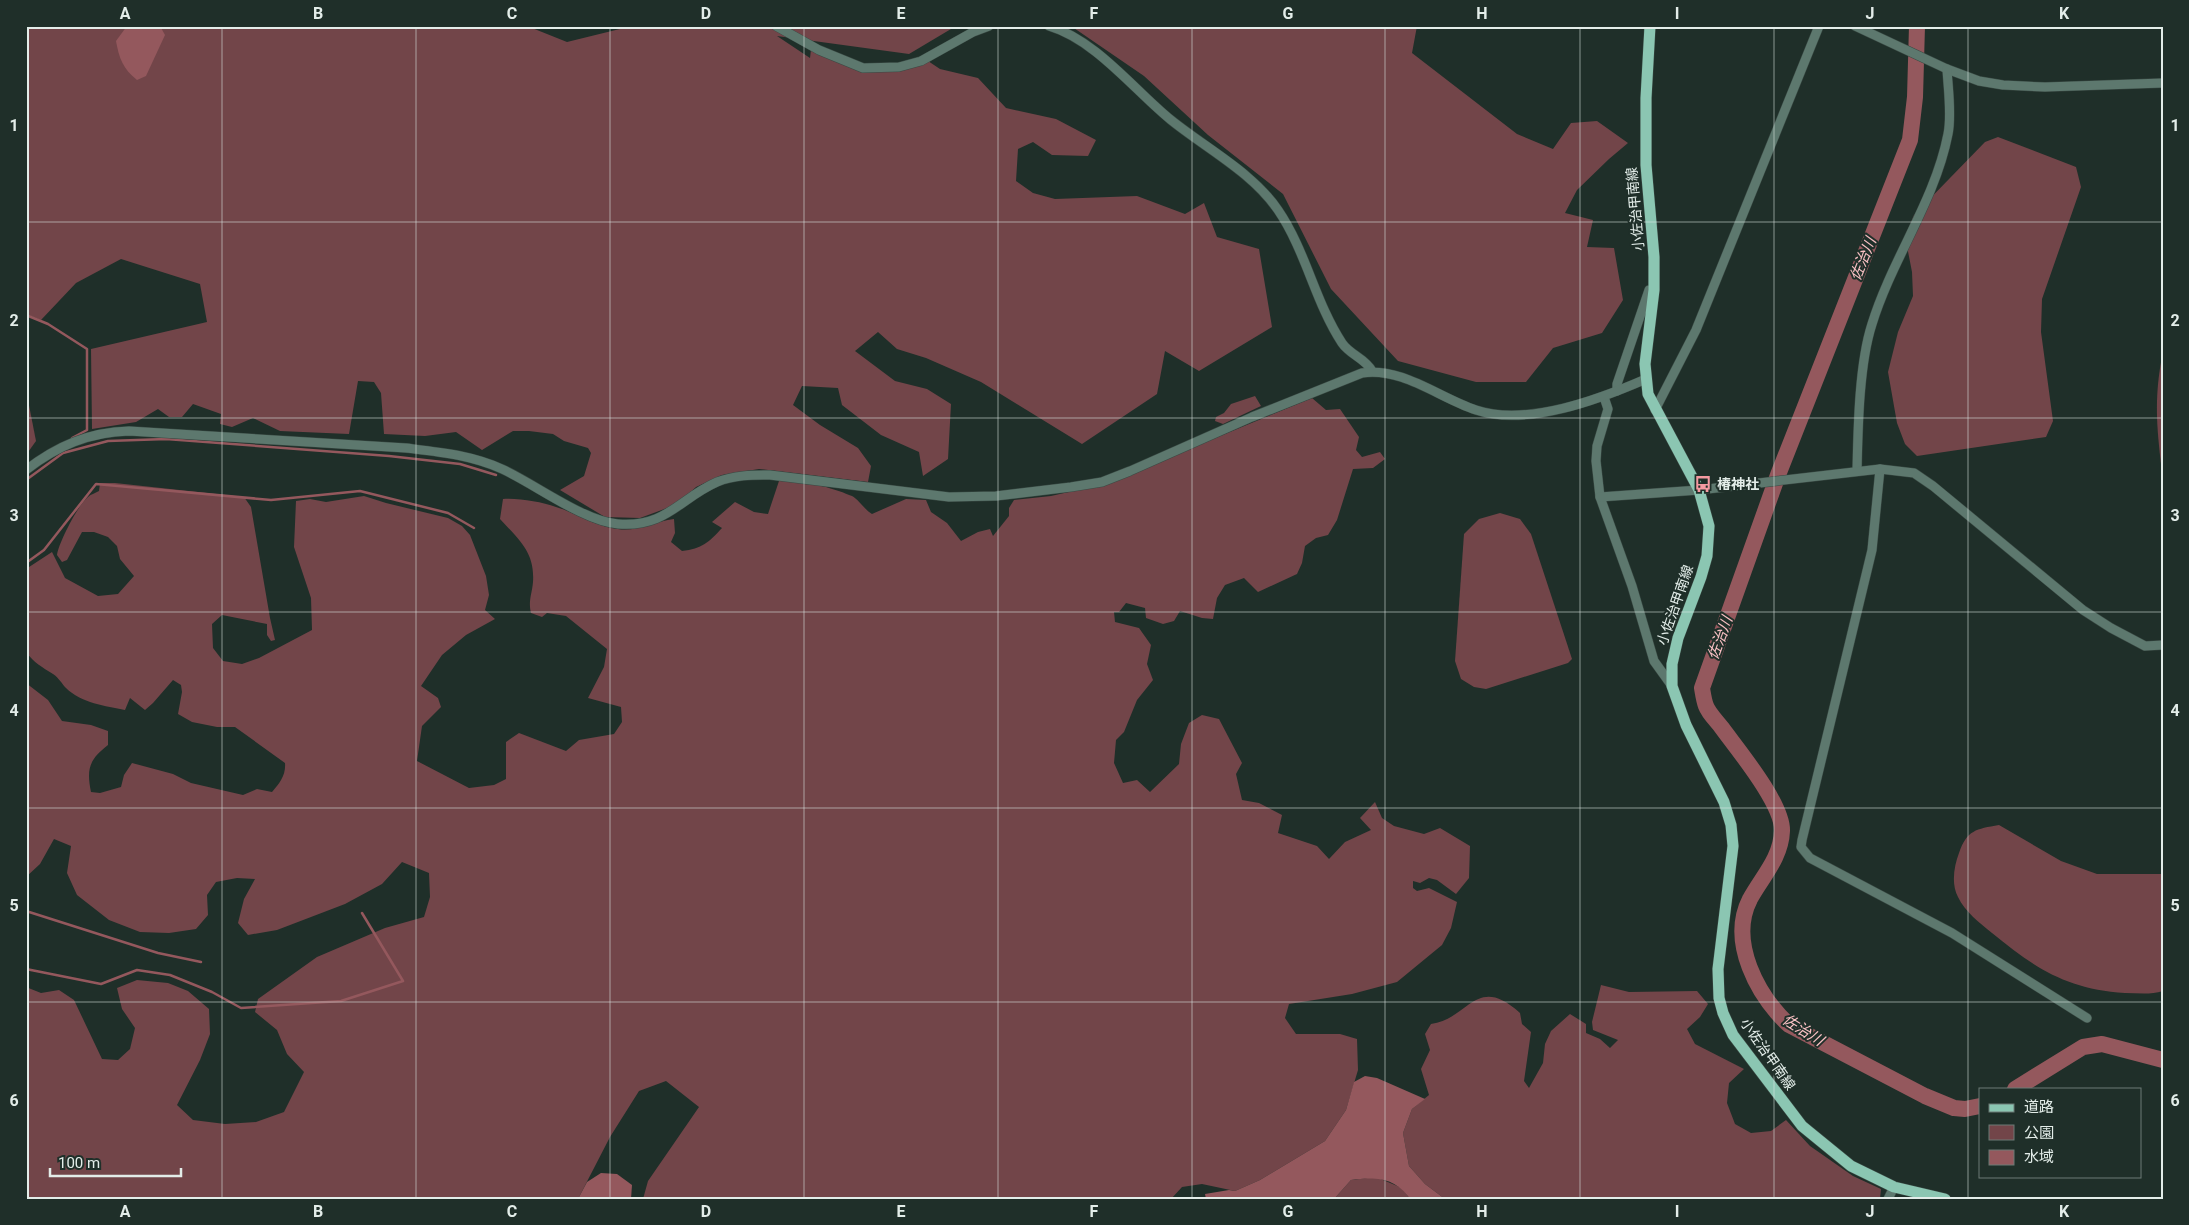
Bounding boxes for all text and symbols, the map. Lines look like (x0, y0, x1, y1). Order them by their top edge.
text: A (120, 4, 131, 23)
text: B (313, 4, 323, 23)
text: C (507, 4, 517, 23)
text: D (701, 4, 711, 23)
text: E (897, 4, 906, 23)
text: F (1090, 4, 1099, 23)
text: G (1283, 4, 1294, 23)
text: H (1476, 4, 1488, 23)
text: I (1675, 4, 1679, 23)
text: J (1866, 4, 1874, 23)
text: K (2059, 4, 2070, 23)
text: 1 (9, 116, 19, 135)
text: 1 (2170, 116, 2180, 135)
street label: 小佐治甲南線 (1623, 166, 1647, 252)
water label: 佐治川 (1846, 233, 1881, 283)
text: 2 (9, 311, 19, 330)
text: 2 (2170, 311, 2180, 330)
bus stop icon: 椿神社 (1693, 474, 1713, 494)
place label: 椿神社 (1717, 476, 1759, 492)
text: 3 (9, 506, 19, 525)
text: 3 (2170, 506, 2180, 525)
street label: 小佐治甲南線 (1654, 563, 1696, 647)
water label: 佐治川 (1704, 612, 1737, 662)
text: 4 (9, 701, 19, 720)
text: 4 (2170, 701, 2180, 720)
text: 5 (9, 896, 19, 915)
text: 5 (2170, 896, 2180, 915)
water label: 佐治川 (1779, 1010, 1829, 1051)
street label: 小佐治甲南線 (1737, 1015, 1799, 1093)
legend (1979, 1088, 2142, 1178)
text: 6 (9, 1091, 19, 1110)
text: 6 (2170, 1091, 2180, 1110)
text: 道路 (2024, 1098, 2054, 1116)
text: 公園 (2024, 1124, 2054, 1142)
scale bar (50, 1145, 181, 1177)
text: 水域 (2024, 1148, 2054, 1166)
text: 100 m (58, 1154, 100, 1172)
text: A (120, 1202, 131, 1221)
text: B (313, 1202, 323, 1221)
text: C (507, 1202, 517, 1221)
text: D (701, 1202, 711, 1221)
text: E (897, 1202, 906, 1221)
text: F (1090, 1202, 1099, 1221)
text: G (1283, 1202, 1294, 1221)
text: H (1476, 1202, 1488, 1221)
text: I (1675, 1202, 1679, 1221)
text: J (1866, 1202, 1874, 1221)
text: K (2059, 1202, 2070, 1221)

